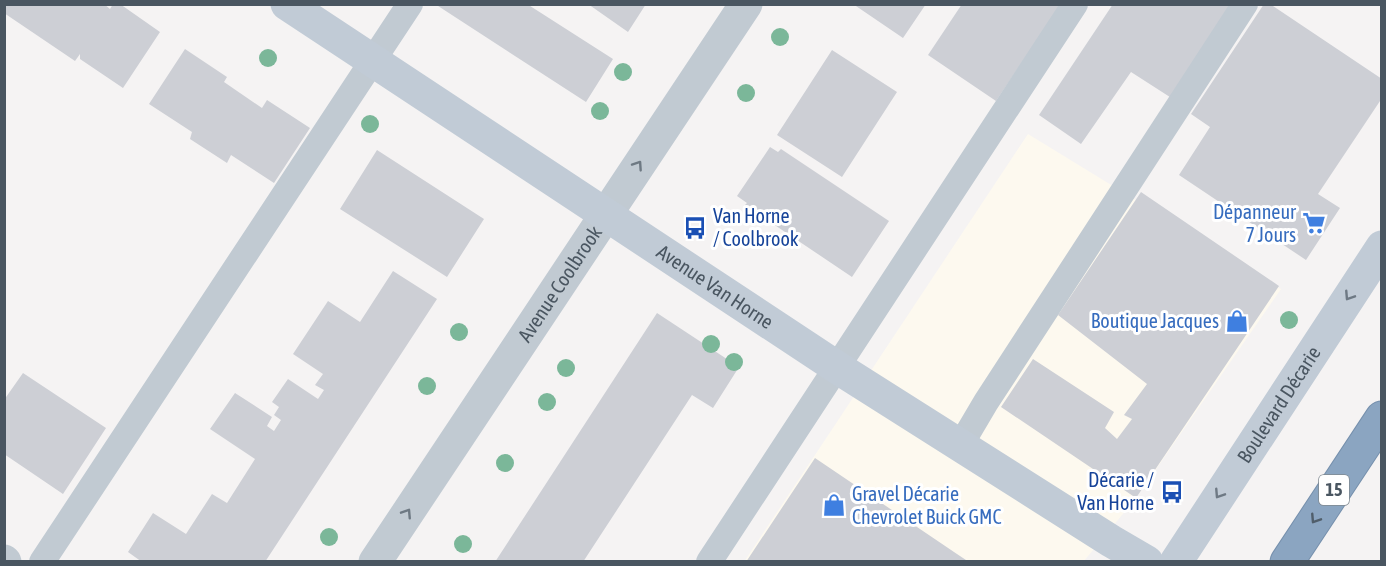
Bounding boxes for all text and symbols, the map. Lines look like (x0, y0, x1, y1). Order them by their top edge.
one-way arrow (631, 161, 642, 172)
place label: Dépanneur 7 Jours (1213, 200, 1297, 246)
place label: Van Horne / Coolbrook (713, 204, 799, 250)
supermarket icon: Dépanneur 7 Jours (1301, 210, 1327, 236)
bus stop icon: Van Horne / Coolbrook (682, 215, 708, 241)
street label: Avenue Coolbrook (513, 221, 606, 346)
street label: Avenue Van Horne (653, 240, 778, 333)
one-way arrow (1345, 290, 1357, 300)
shop icon: Boutique Jacques (1224, 308, 1250, 334)
place label: Boutique Jacques (1091, 309, 1219, 332)
street label: Boulevard Décarie (1232, 342, 1325, 467)
place label: Décarie / Van Horne (1077, 468, 1154, 514)
road number: 15 (1319, 475, 1349, 505)
bus stop icon: Décarie / Van Horne (1159, 479, 1185, 505)
place label: Gravel Décarie Chevrolet Buick GMC (852, 482, 1001, 528)
one-way arrow (1215, 487, 1226, 498)
shop icon: Gravel Décarie Chevrolet Buick GMC (821, 492, 847, 518)
one-way arrow (400, 508, 411, 519)
one-way arrow (1310, 513, 1322, 523)

